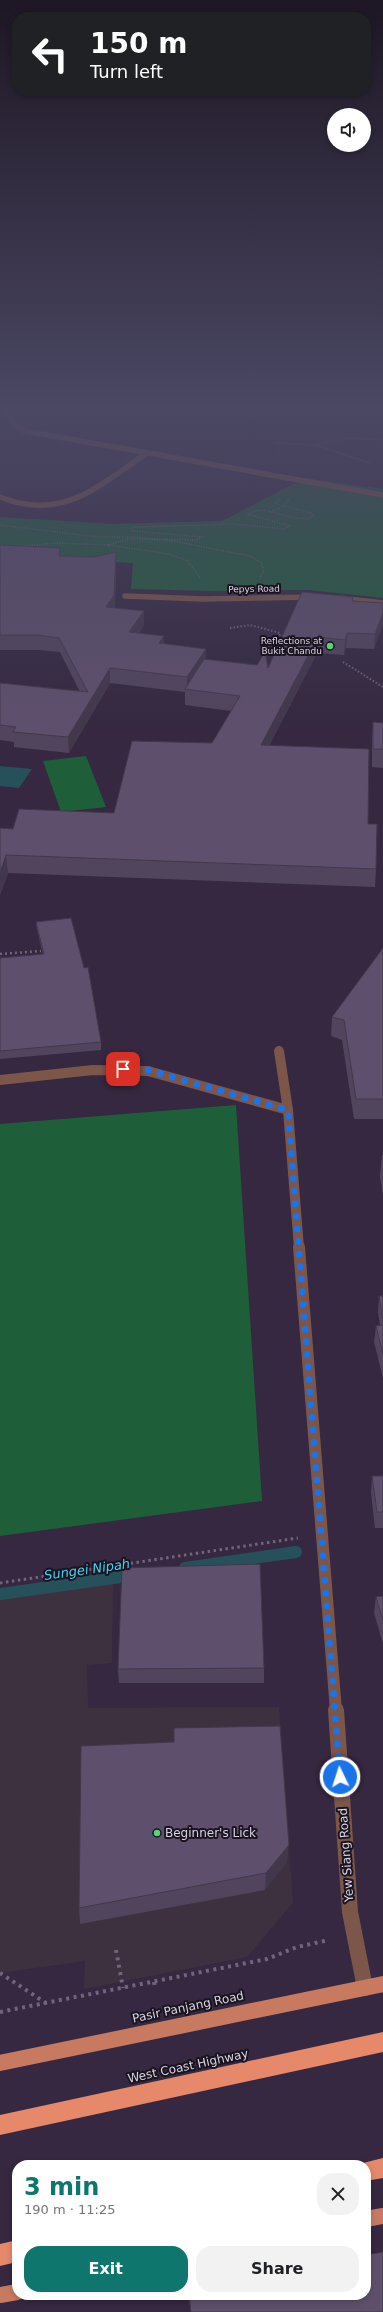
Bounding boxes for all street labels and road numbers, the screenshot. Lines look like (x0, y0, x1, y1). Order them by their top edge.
street label: Pepys Road (228, 584, 280, 594)
street label: Yew Siang Road (336, 1808, 356, 1903)
street label: Pasir Panjang Road (131, 1988, 245, 2026)
street label: West Coast Highway (126, 2046, 250, 2086)

